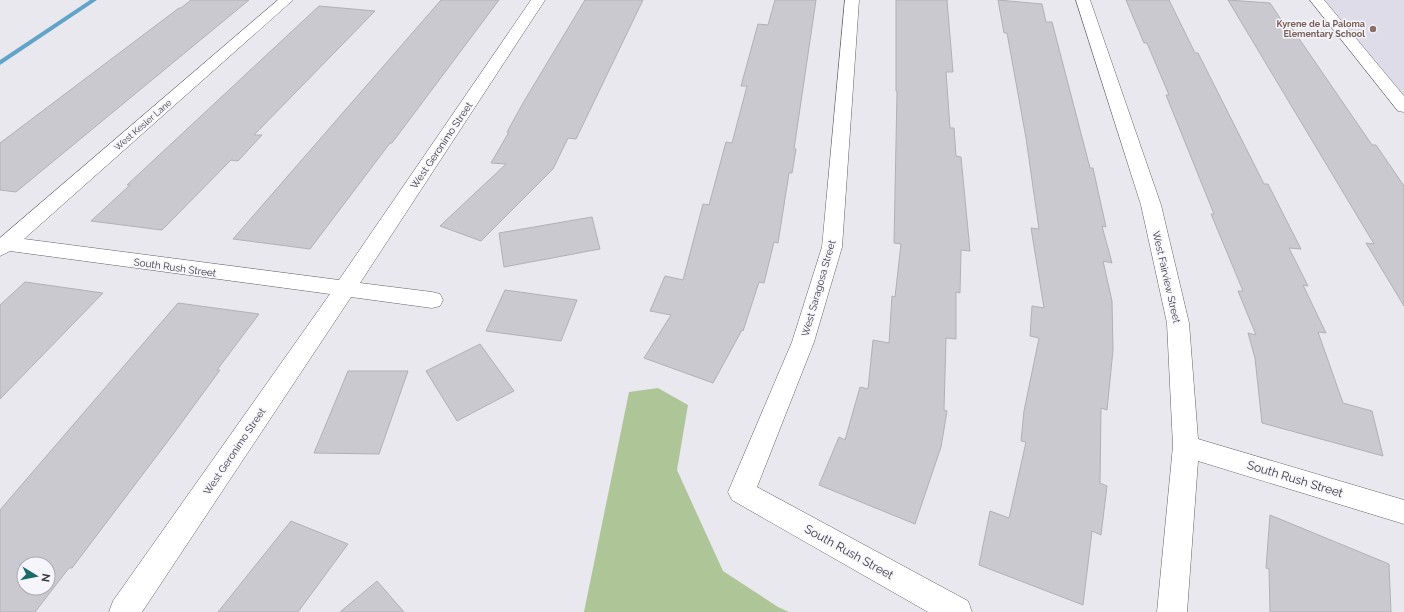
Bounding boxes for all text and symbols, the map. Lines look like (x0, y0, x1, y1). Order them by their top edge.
place label: Kyrene de la Paloma Elementary School (1276, 19, 1365, 39)
marker: Kyrene de la Paloma Elementary School (1368, 24, 1378, 34)
street label: West Kesler Lane (112, 97, 174, 153)
street label: West Geronimo Street (408, 99, 475, 191)
street label: West Fairview Street (1151, 230, 1183, 325)
street label: West Saragosa Street (799, 238, 838, 337)
street label: South Rush Street (133, 256, 217, 279)
street label: West Geronimo Street (201, 405, 268, 497)
street label: South Rush Street (1245, 458, 1345, 500)
street label: South Rush Street (802, 522, 896, 582)
north arrow (16, 556, 56, 596)
text: N (38, 572, 52, 583)

